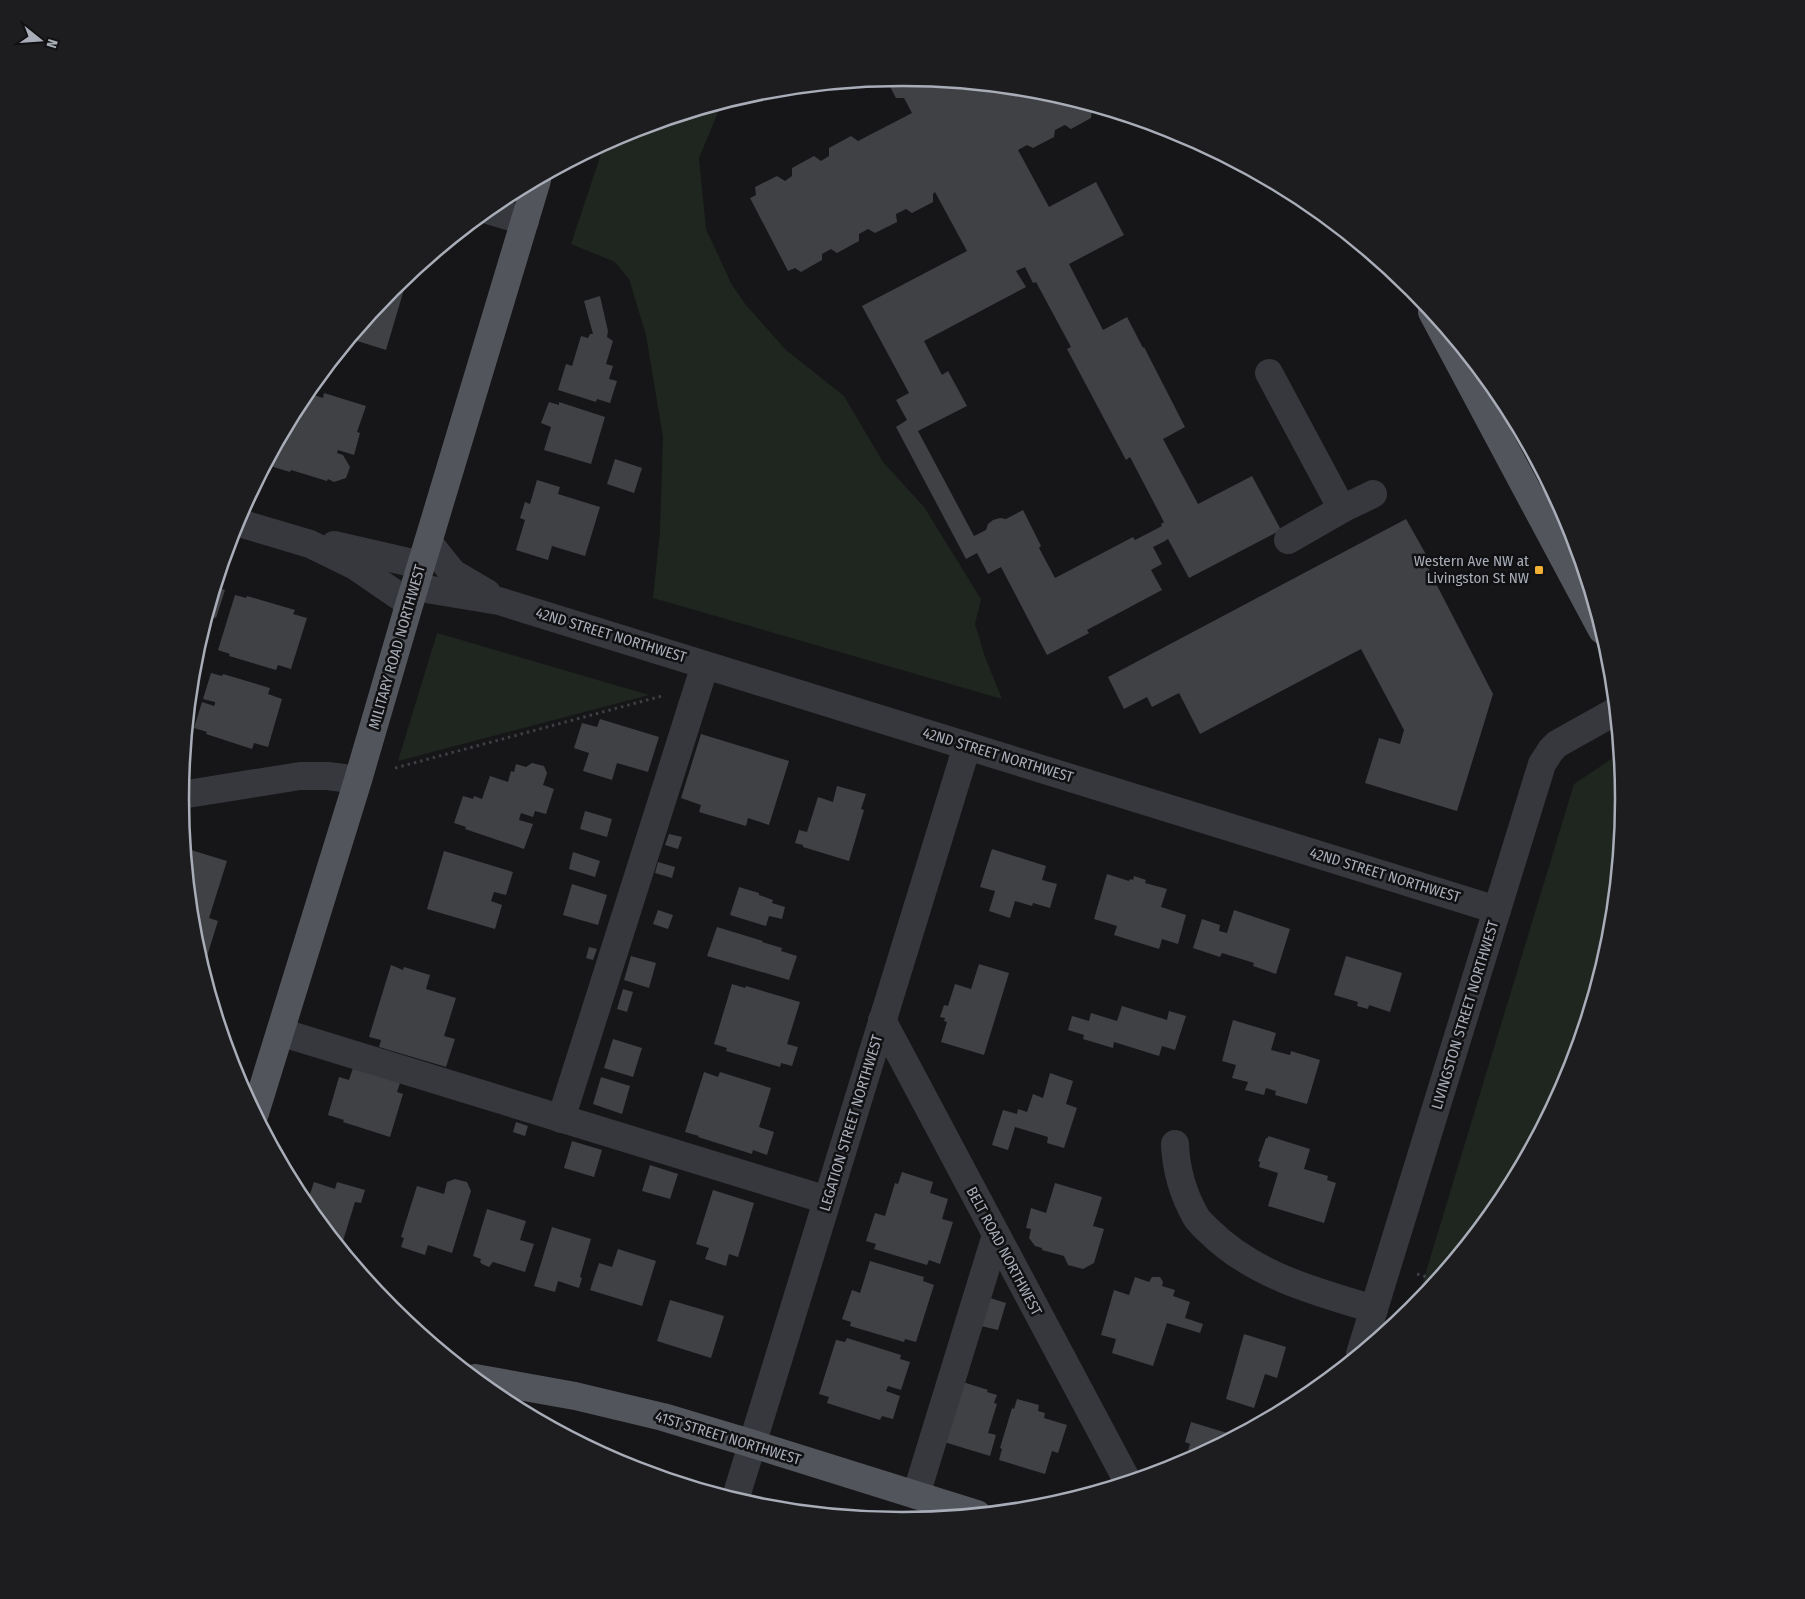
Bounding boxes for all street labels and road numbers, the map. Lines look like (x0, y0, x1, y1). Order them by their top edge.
street label: MILITARY ROAD NORTHWEST (365, 563, 429, 731)
street label: 42ND STREET NORTHWEST (534, 604, 688, 666)
street label: 42ND STREET NORTHWEST (921, 724, 1075, 786)
street label: 42ND STREET NORTHWEST (1308, 844, 1462, 906)
street label: LIVINGSTON STREET NORTHWEST (1428, 918, 1502, 1112)
street label: LEGATION STREET NORTHWEST (816, 1033, 886, 1213)
street label: BELT ROAD NORTHWEST (962, 1184, 1046, 1318)
street label: 41ST STREET NORTHWEST (653, 1407, 803, 1469)

